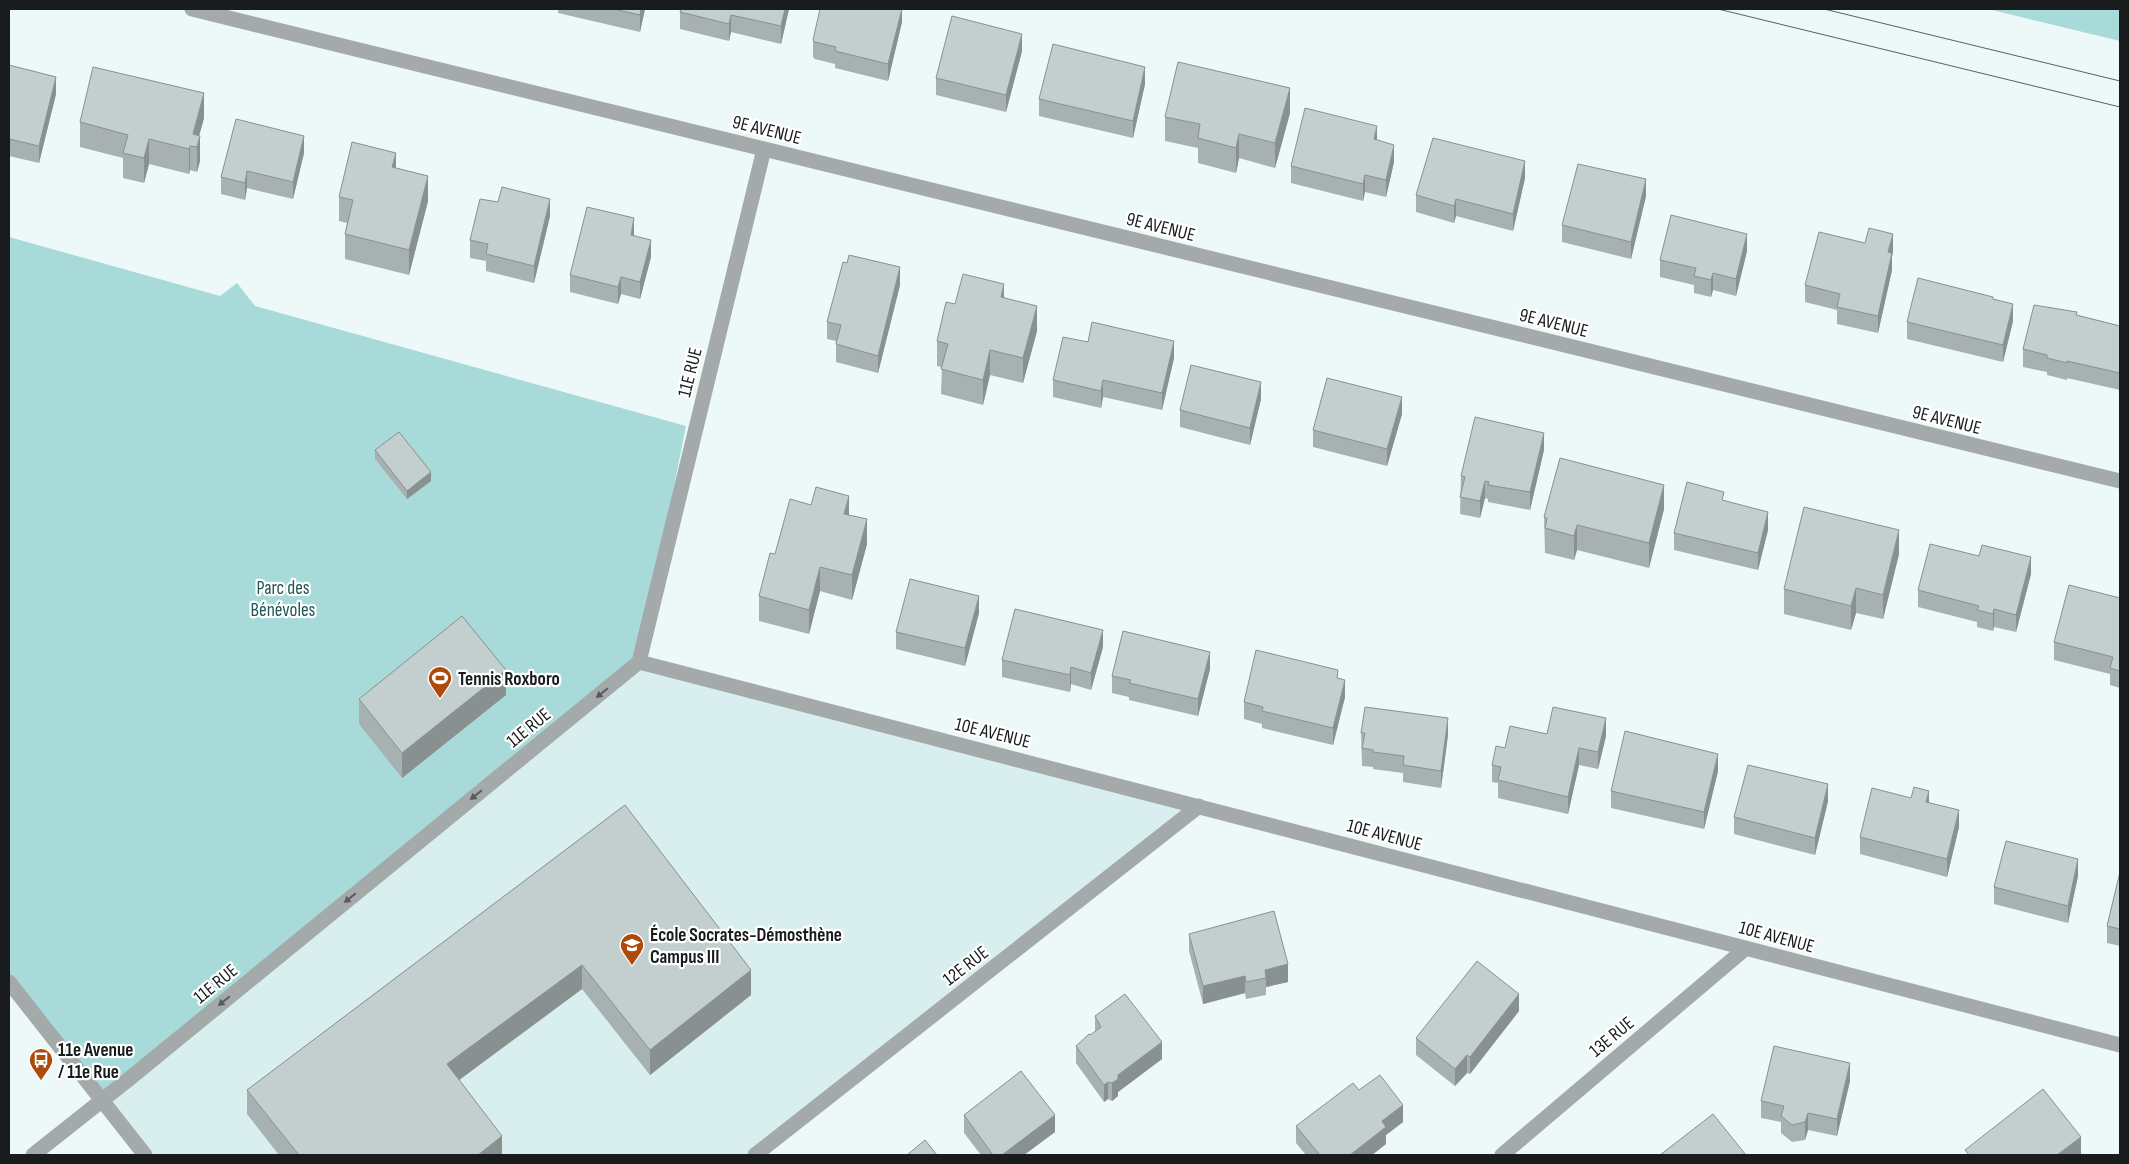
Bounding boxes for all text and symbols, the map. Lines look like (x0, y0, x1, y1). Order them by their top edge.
street label: 9E AVENUE (730, 111, 803, 150)
street label: 9E AVENUE (1124, 208, 1197, 247)
street label: 9E AVENUE (1517, 304, 1590, 343)
street label: 11E RUE (673, 345, 708, 399)
street label: 9E AVENUE (1910, 401, 1983, 440)
park label: Parc des Bénévoles (251, 577, 316, 622)
sports icon: Tennis Roxboro (427, 665, 453, 699)
place label: Tennis Roxboro (458, 668, 560, 691)
one-way arrow (595, 687, 608, 698)
street label: 11E RUE (502, 703, 556, 753)
street label: 10E AVENUE (953, 713, 1033, 754)
one-way arrow (470, 790, 483, 801)
street label: 10E AVENUE (1345, 814, 1425, 857)
one-way arrow (344, 893, 357, 904)
street label: 10E AVENUE (1737, 916, 1817, 959)
place label: École Socrates-Démosthène Campus III (650, 924, 842, 969)
school or university icon: École Socrates-Démosthène Campus III (619, 932, 645, 966)
street label: 12E RUE (939, 941, 993, 991)
street label: 11E RUE (189, 959, 243, 1009)
one-way arrow (218, 996, 231, 1007)
street label: 13E RUE (1585, 1012, 1639, 1062)
place label: 11e Avenue / 11e Rue (58, 1039, 133, 1084)
bus stop icon: 11e Avenue / 11e Rue (28, 1047, 54, 1081)

